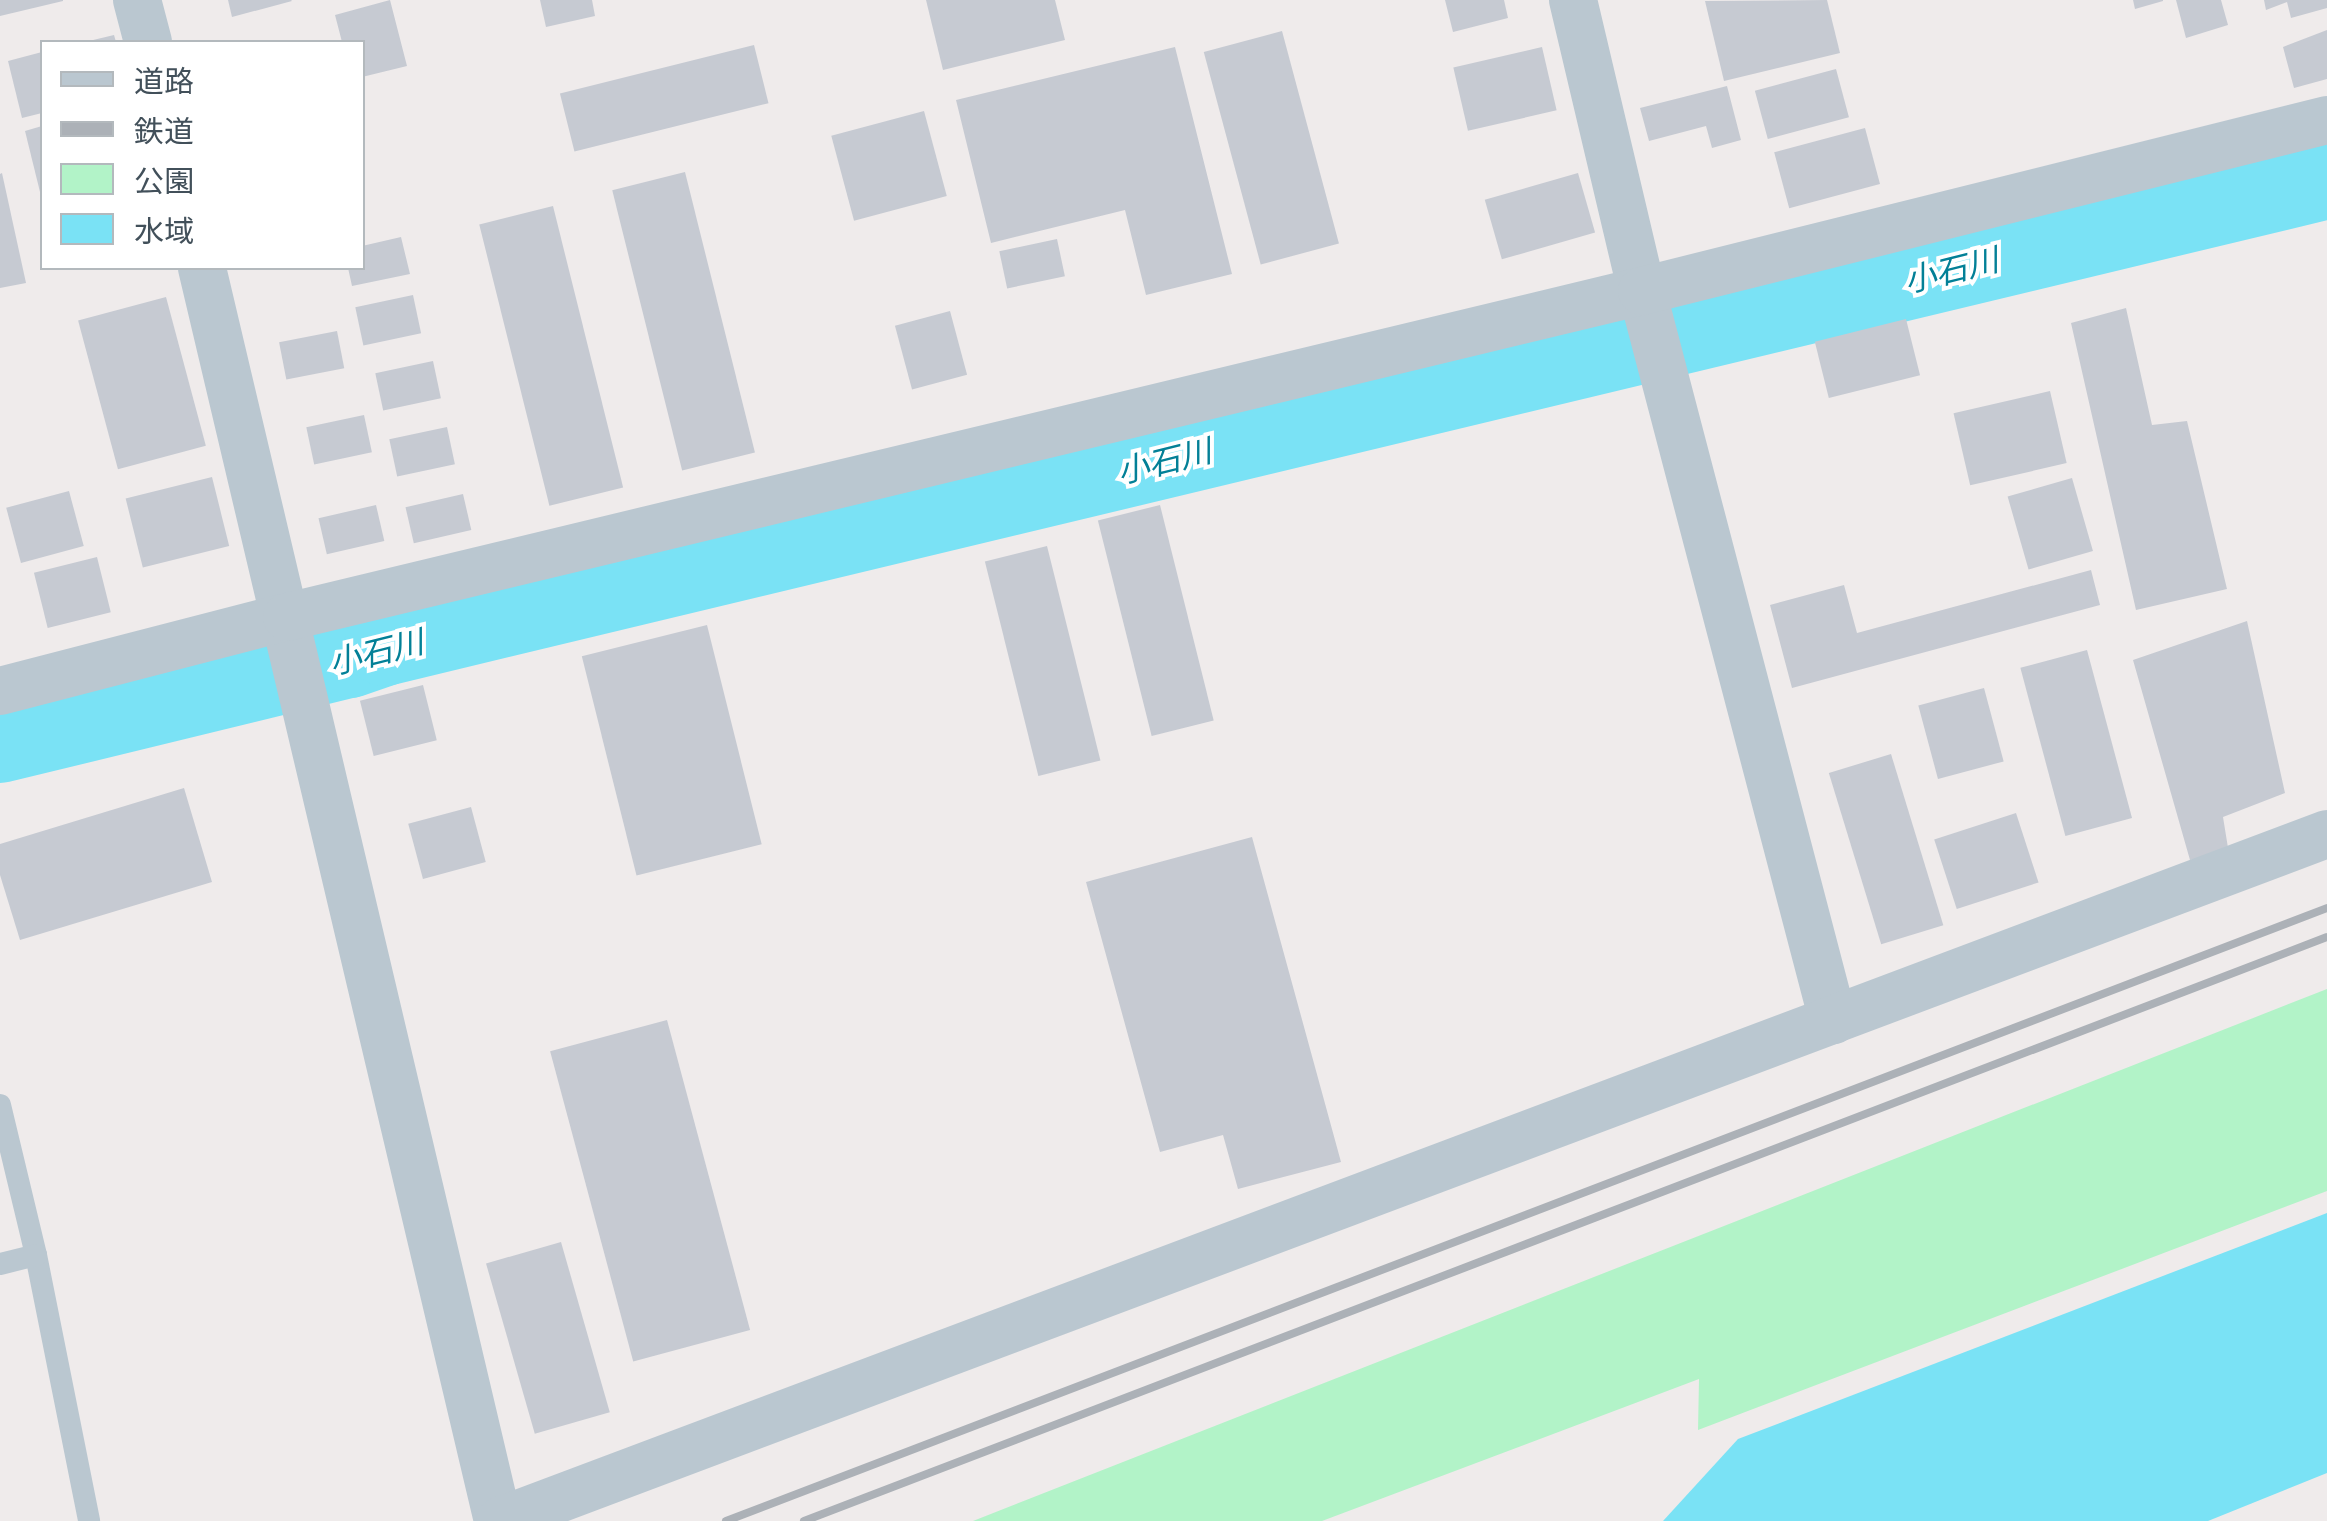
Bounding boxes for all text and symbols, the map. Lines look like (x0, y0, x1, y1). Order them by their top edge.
legend (40, 40, 365, 270)
text: 道路 (134, 62, 194, 98)
text: 鉄道 (134, 112, 194, 148)
text: 公園 (134, 162, 194, 198)
text: 水域 (134, 212, 194, 248)
water label: 小石川 (1900, 240, 2002, 300)
water label: 小石川 (1113, 431, 1215, 491)
water label: 小石川 (325, 622, 427, 682)

